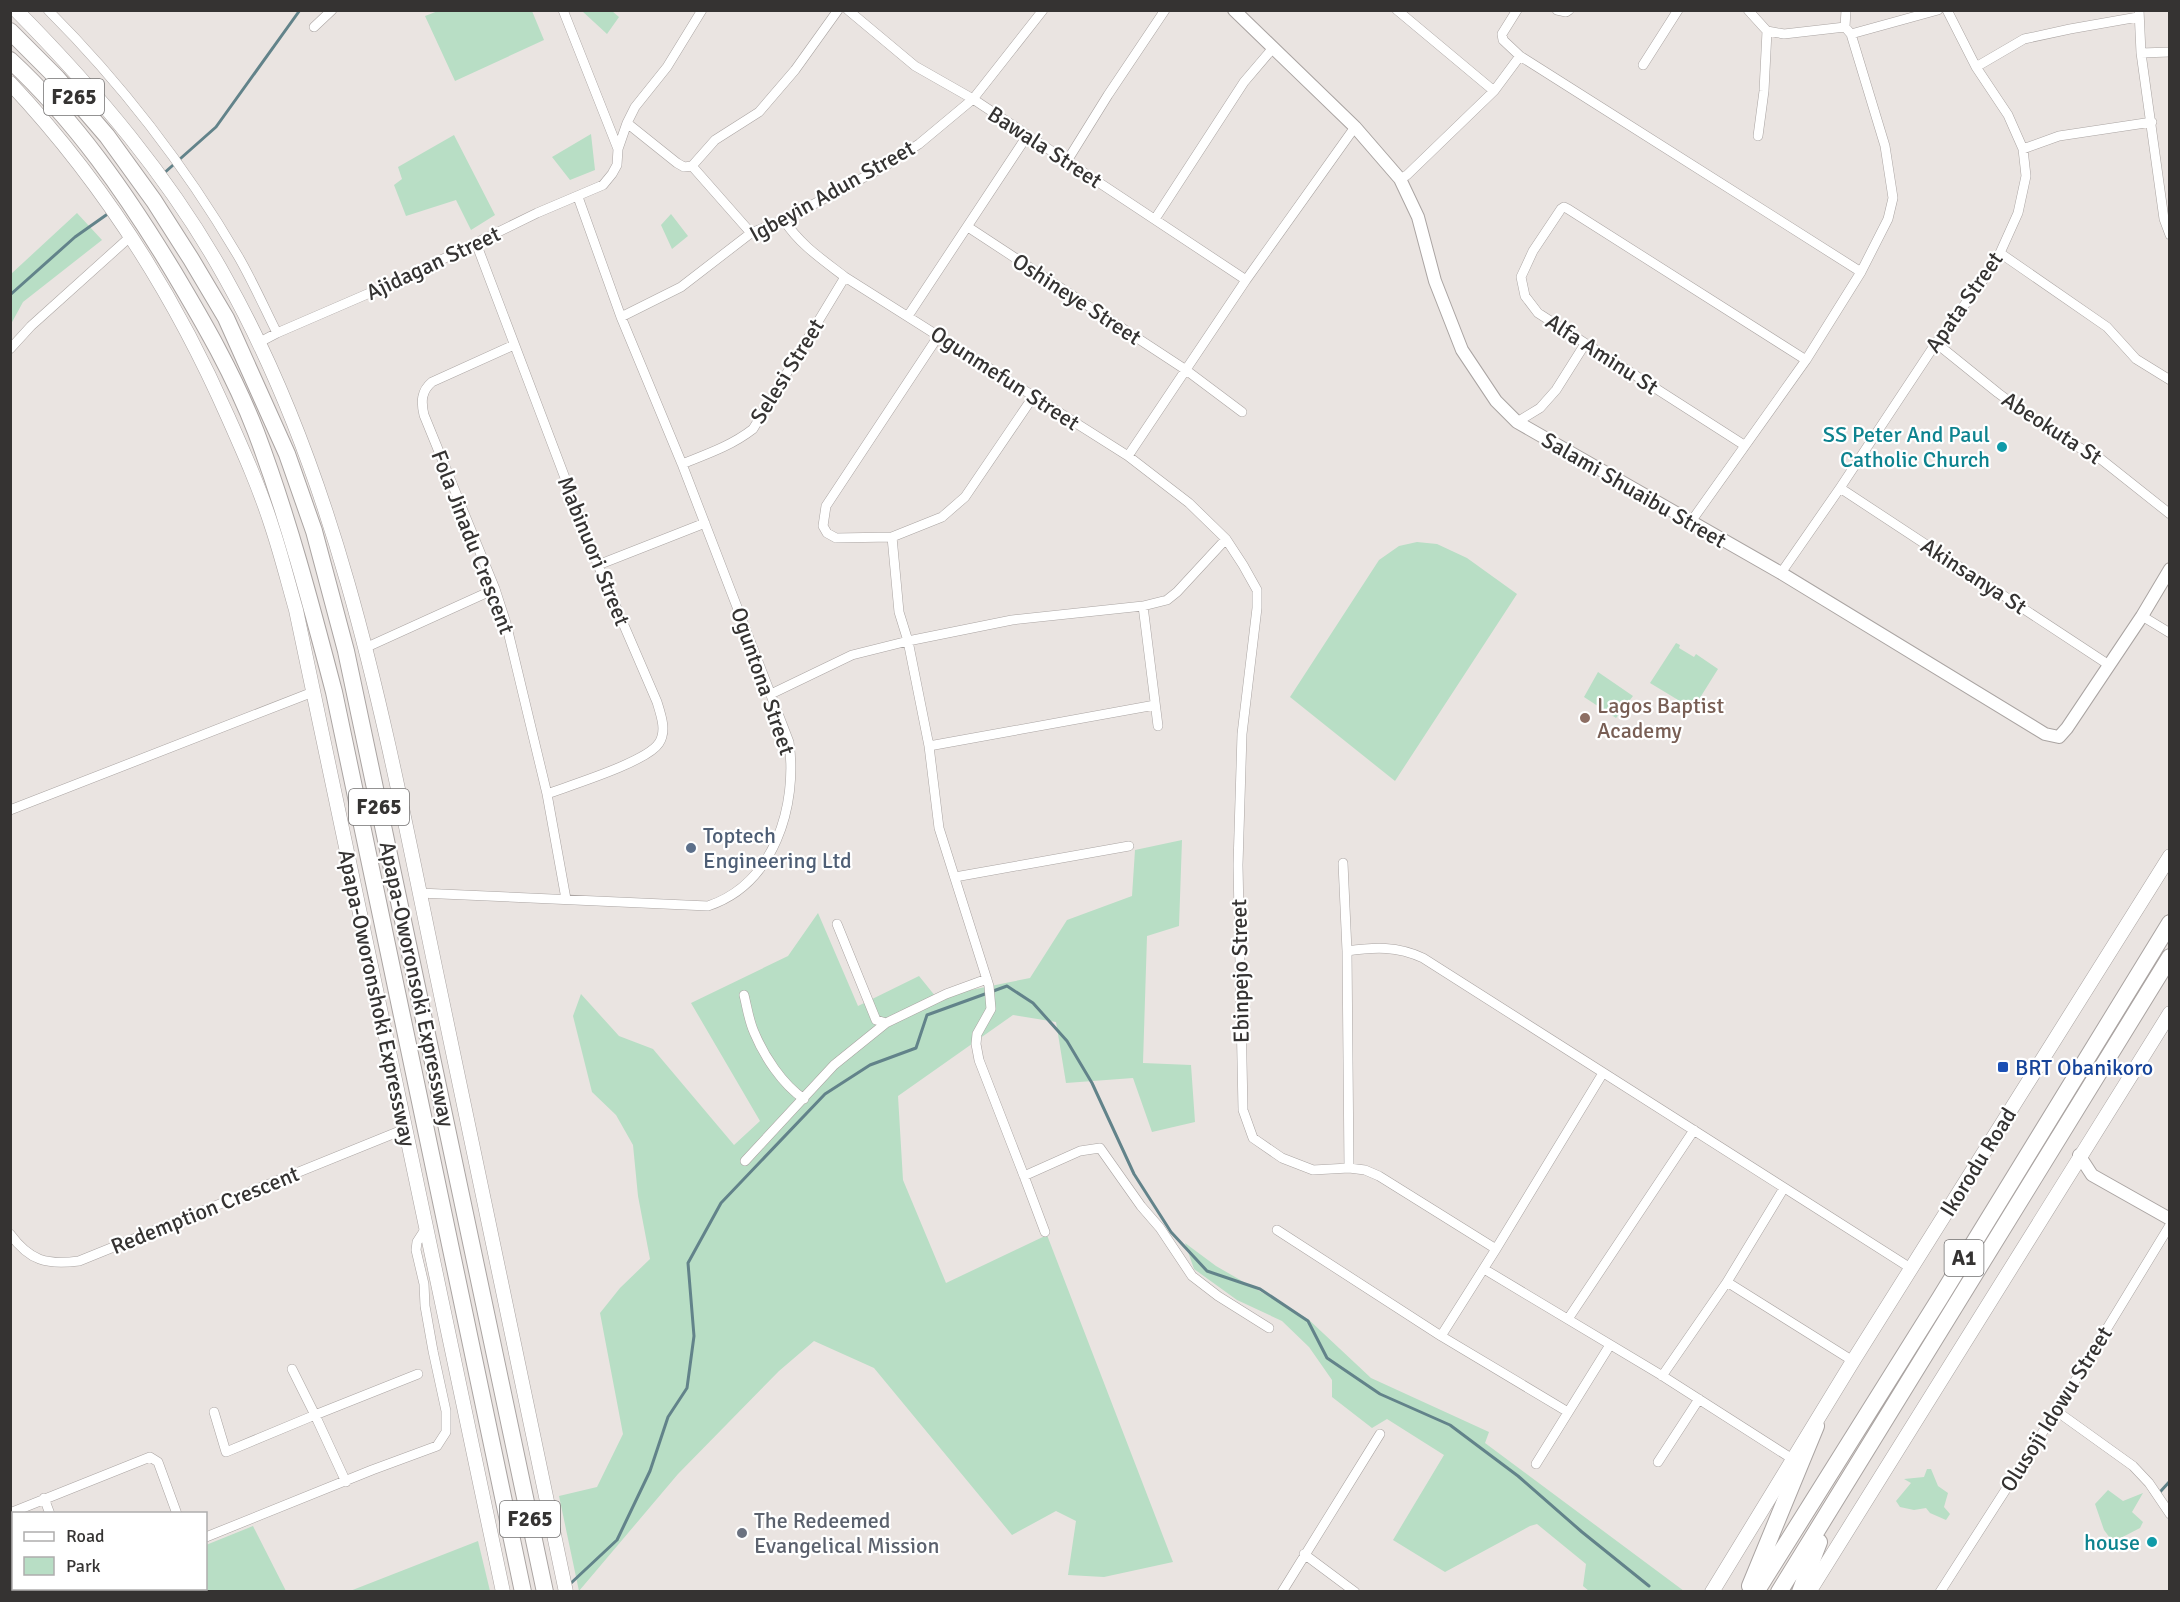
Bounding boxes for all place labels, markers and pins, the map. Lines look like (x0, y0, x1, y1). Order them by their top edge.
place label: SS Peter And Paul Catholic Church (1823, 421, 1990, 473)
marker: SS Peter And Paul Catholic Church (1995, 440, 2009, 454)
place label: Lagos Baptist Academy (1597, 692, 1724, 744)
marker: Lagos Baptist Academy (1578, 711, 1592, 725)
place label: Toptech Engineering Ltd (703, 822, 852, 874)
marker: Toptech Engineering Ltd (684, 841, 698, 855)
place label: BRT Obanikoro (2015, 1054, 2153, 1081)
marker: BRT Obanikoro (1996, 1060, 2010, 1074)
place label: The Redeemed Evangelical Mission (754, 1507, 939, 1559)
marker: The Redeemed Evangelical Mission (735, 1526, 749, 1540)
place label: house (2084, 1529, 2140, 1556)
marker: house (2145, 1535, 2159, 1549)

